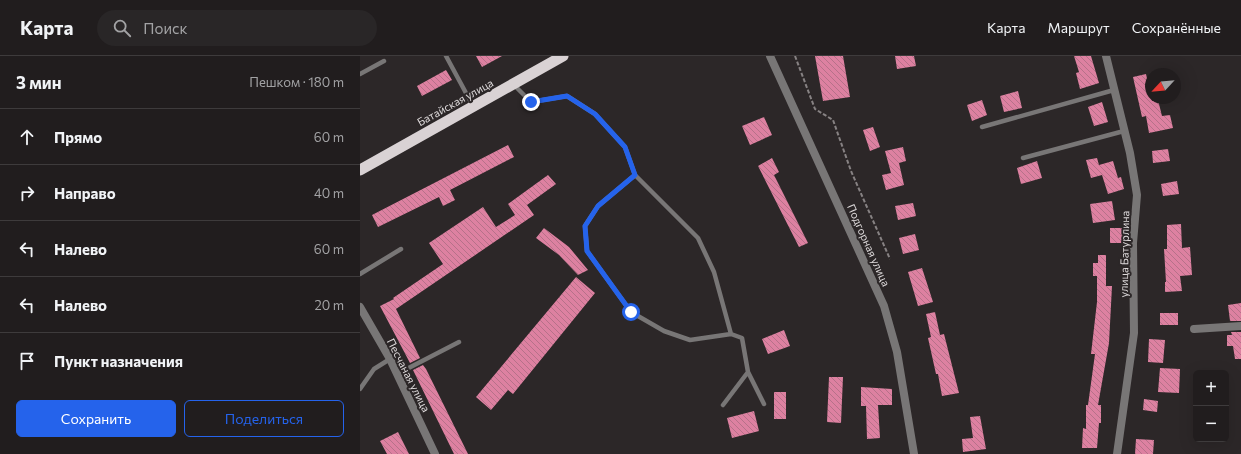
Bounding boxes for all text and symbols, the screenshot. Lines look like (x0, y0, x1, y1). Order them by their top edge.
search box (97, 10, 377, 46)
text: Карта (20, 16, 73, 39)
icon: search (111, 17, 133, 39)
text: Поиск (143, 19, 188, 37)
text: Карта (987, 19, 1025, 36)
text: Маршрут (1047, 19, 1110, 36)
text: Сохранённые (1132, 19, 1221, 36)
north arrow (1145, 68, 1181, 104)
text: 3 мин (16, 72, 62, 93)
text: Пешком · 180 m (249, 74, 344, 90)
street label: Батайская улица (415, 76, 495, 128)
route end (522, 93, 540, 111)
icon: ahead (16, 126, 38, 148)
text: Прямо (54, 128, 102, 146)
text: 60 m (314, 129, 344, 145)
icon: right (16, 182, 38, 204)
text: Направо (54, 184, 116, 202)
text: 40 m (314, 185, 344, 201)
street label: Подгорная улица (845, 202, 893, 288)
street label: улица Батурлина (1117, 211, 1131, 297)
icon: left (16, 238, 38, 260)
text: Налево (54, 240, 107, 258)
text: 60 m (314, 241, 344, 257)
icon: left (16, 294, 38, 316)
text: Налево (54, 296, 107, 314)
text: 20 m (315, 297, 344, 313)
route start (622, 303, 640, 321)
street label: Песчаная улица (385, 336, 433, 414)
icon: arrive (16, 350, 38, 372)
text: Пункт назначения (54, 352, 183, 370)
map controls (1193, 370, 1229, 442)
button: + (1193, 370, 1229, 406)
button: Сохранить (16, 400, 176, 437)
button: Поделиться (184, 400, 344, 437)
button: − (1193, 406, 1229, 442)

